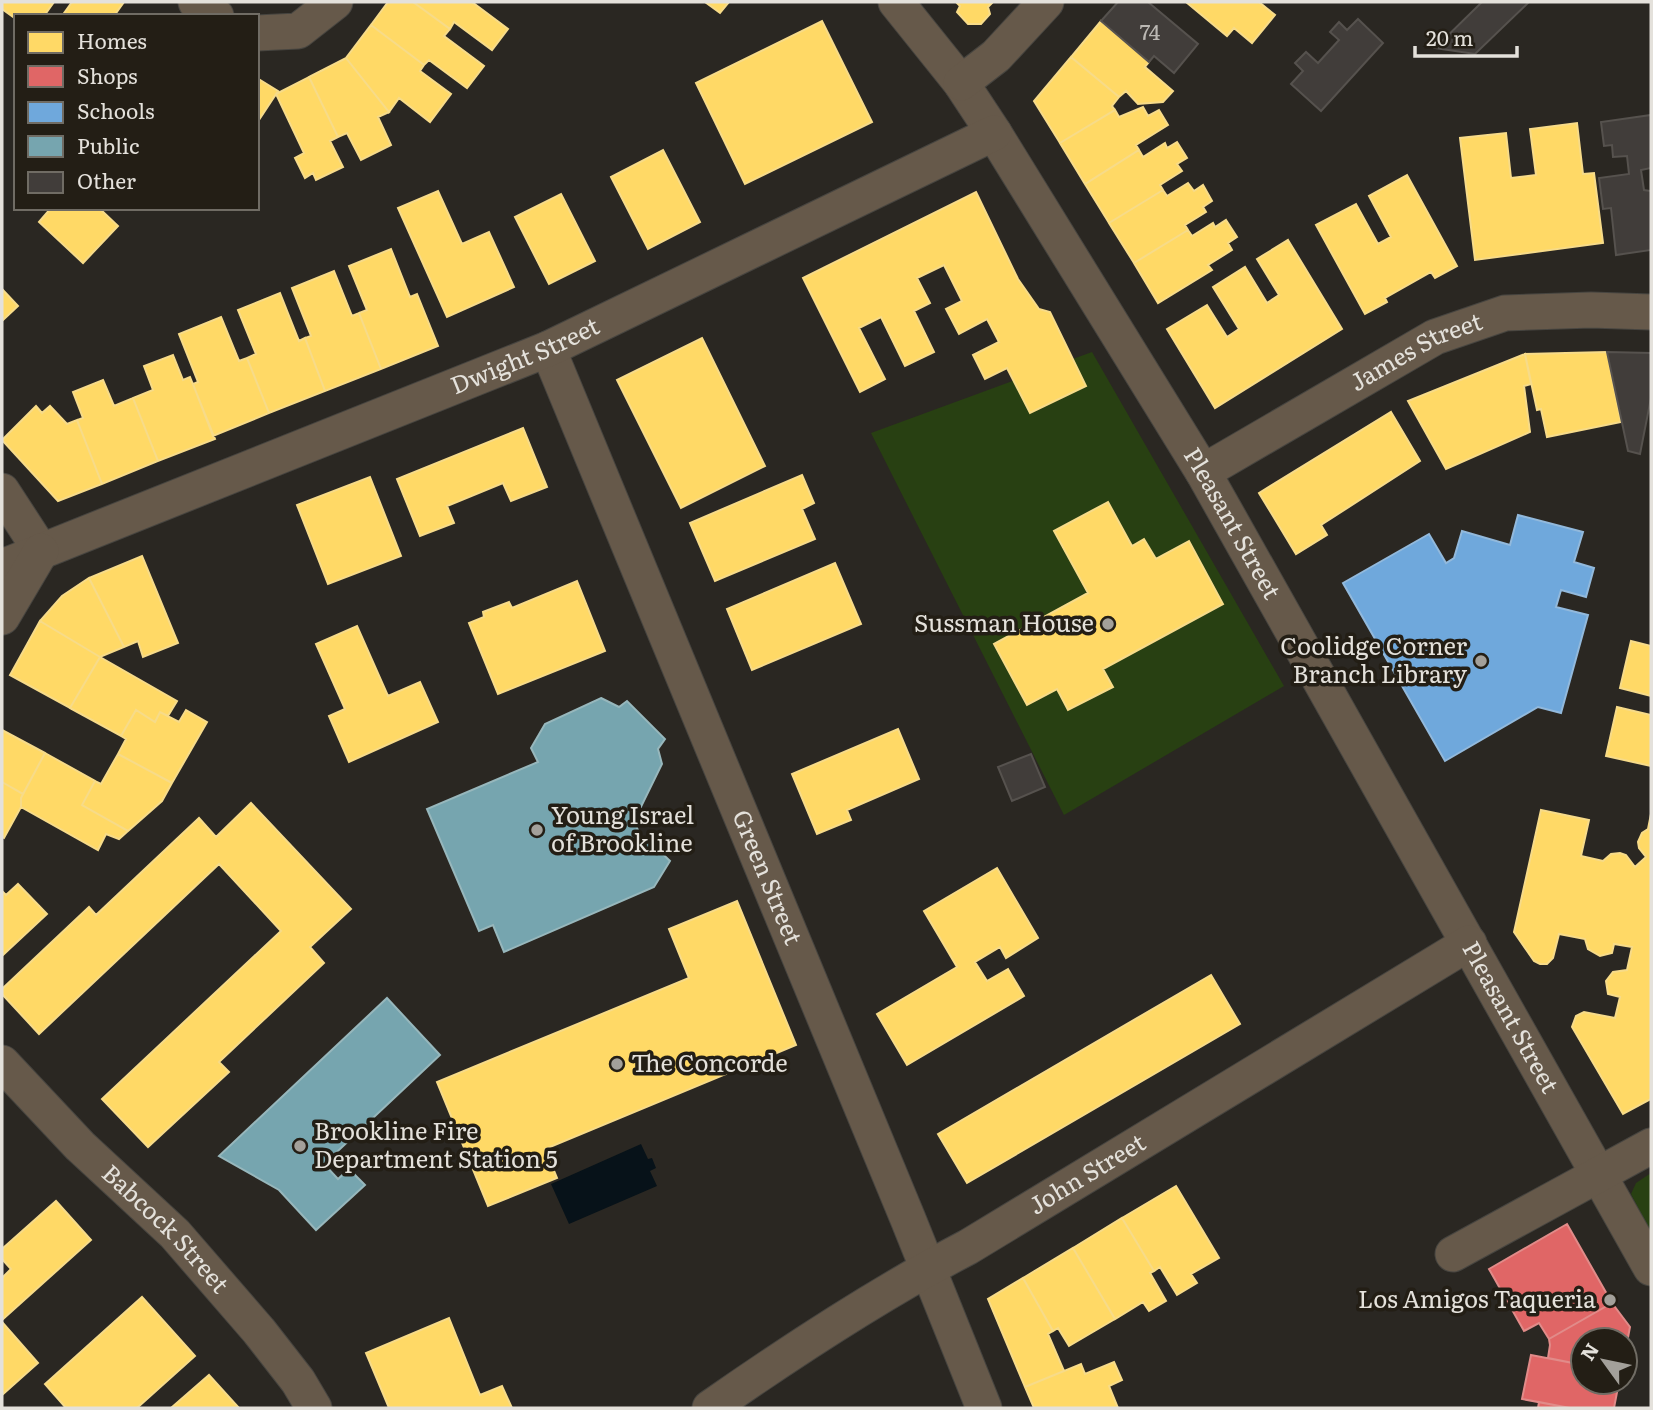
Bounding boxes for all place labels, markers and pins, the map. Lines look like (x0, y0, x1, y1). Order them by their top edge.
place label: Sussman House (914, 604, 1094, 639)
marker: Sussman House (1100, 616, 1116, 632)
place label: Coolidge Corner Branch Library (1280, 627, 1468, 690)
marker: Coolidge Corner Branch Library (1473, 653, 1489, 669)
place label: Young Israel of Brookline (551, 796, 694, 859)
marker: Young Israel of Brookline (529, 822, 545, 838)
place label: The Concorde (631, 1044, 788, 1079)
marker: The Concorde (609, 1056, 625, 1072)
place label: Brookline Fire Department Station 5 (314, 1112, 558, 1175)
marker: Brookline Fire Department Station 5 (292, 1138, 308, 1154)
place label: Los Amigos Taqueria (1358, 1280, 1596, 1315)
marker: Los Amigos Taqueria (1602, 1292, 1618, 1308)

